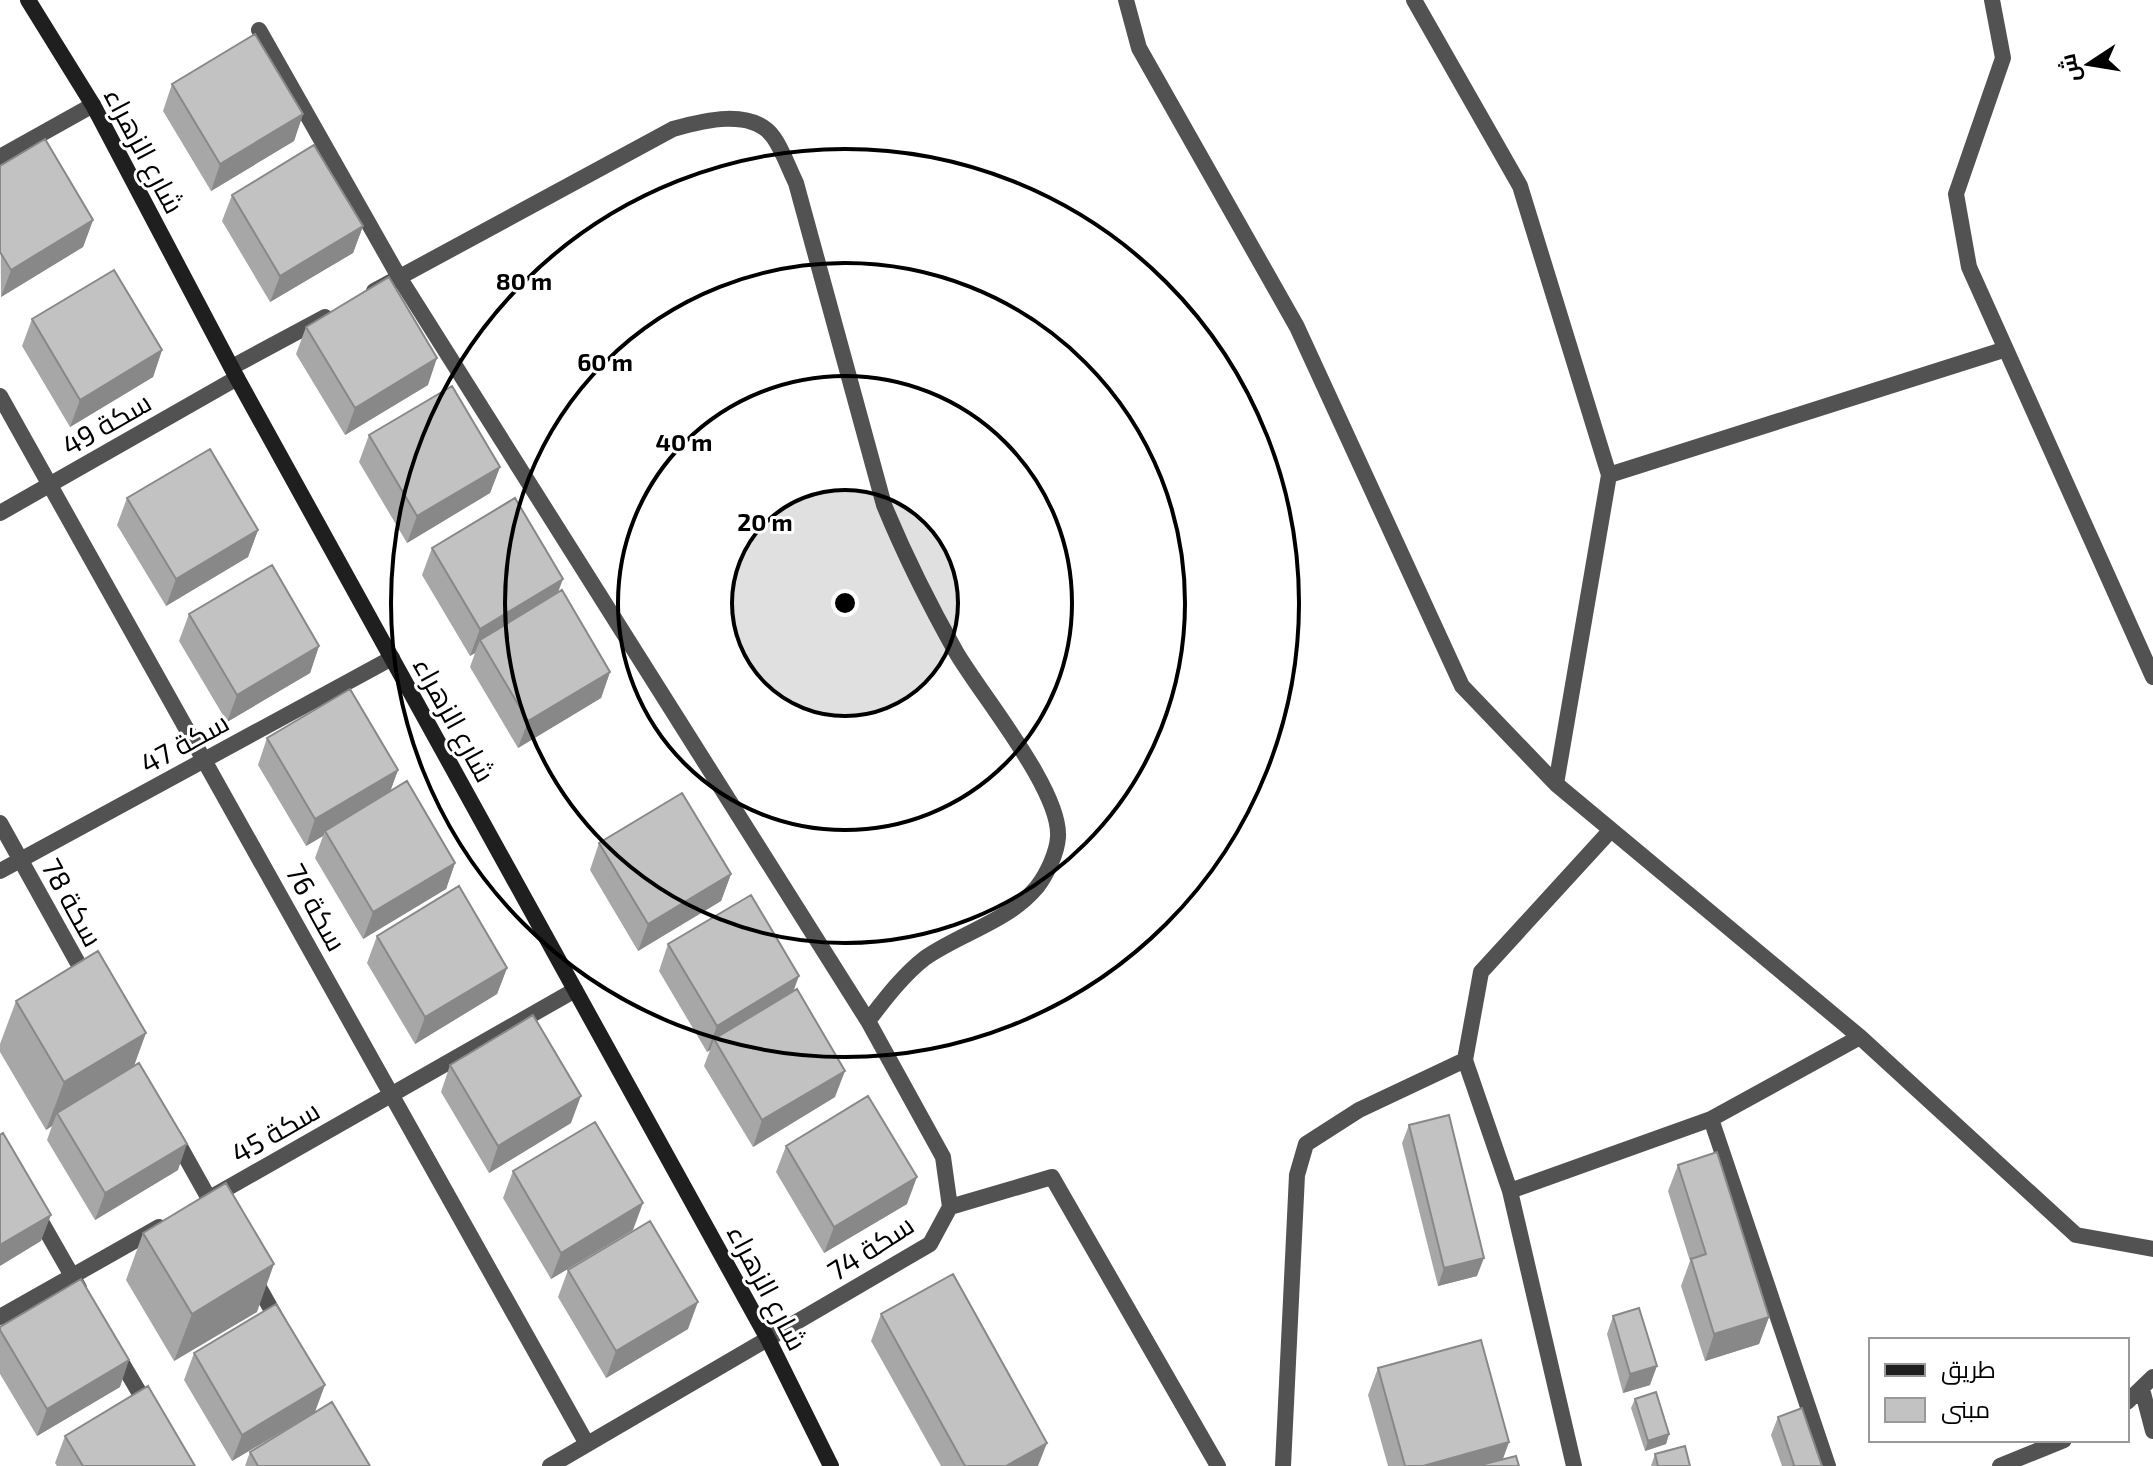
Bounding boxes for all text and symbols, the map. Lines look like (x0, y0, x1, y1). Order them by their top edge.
north arrow (2049, 24, 2129, 104)
text: ش (2053, 51, 2086, 85)
street label: شارع الزهراء (95, 81, 192, 220)
text: 80 m (496, 266, 552, 295)
text: 60 m (577, 347, 633, 376)
street label: سكة 49 (55, 384, 157, 462)
text: 40 m (656, 427, 712, 456)
text: 20 m (737, 507, 793, 536)
centre of rings (831, 589, 859, 617)
street label: شارع الزهراء (404, 651, 503, 789)
street label: سكة 47 (134, 704, 234, 780)
street label: سكة 78 (35, 852, 111, 952)
street label: سكة 76 (279, 857, 355, 957)
street label: سكة 45 (225, 1092, 325, 1170)
street label: سكة 74 (821, 1207, 919, 1287)
street label: شارع الزهراء (718, 1218, 815, 1357)
legend (1869, 1338, 2129, 1442)
text: طريق (1941, 1354, 1996, 1385)
text: مبنى (1941, 1394, 1990, 1424)

